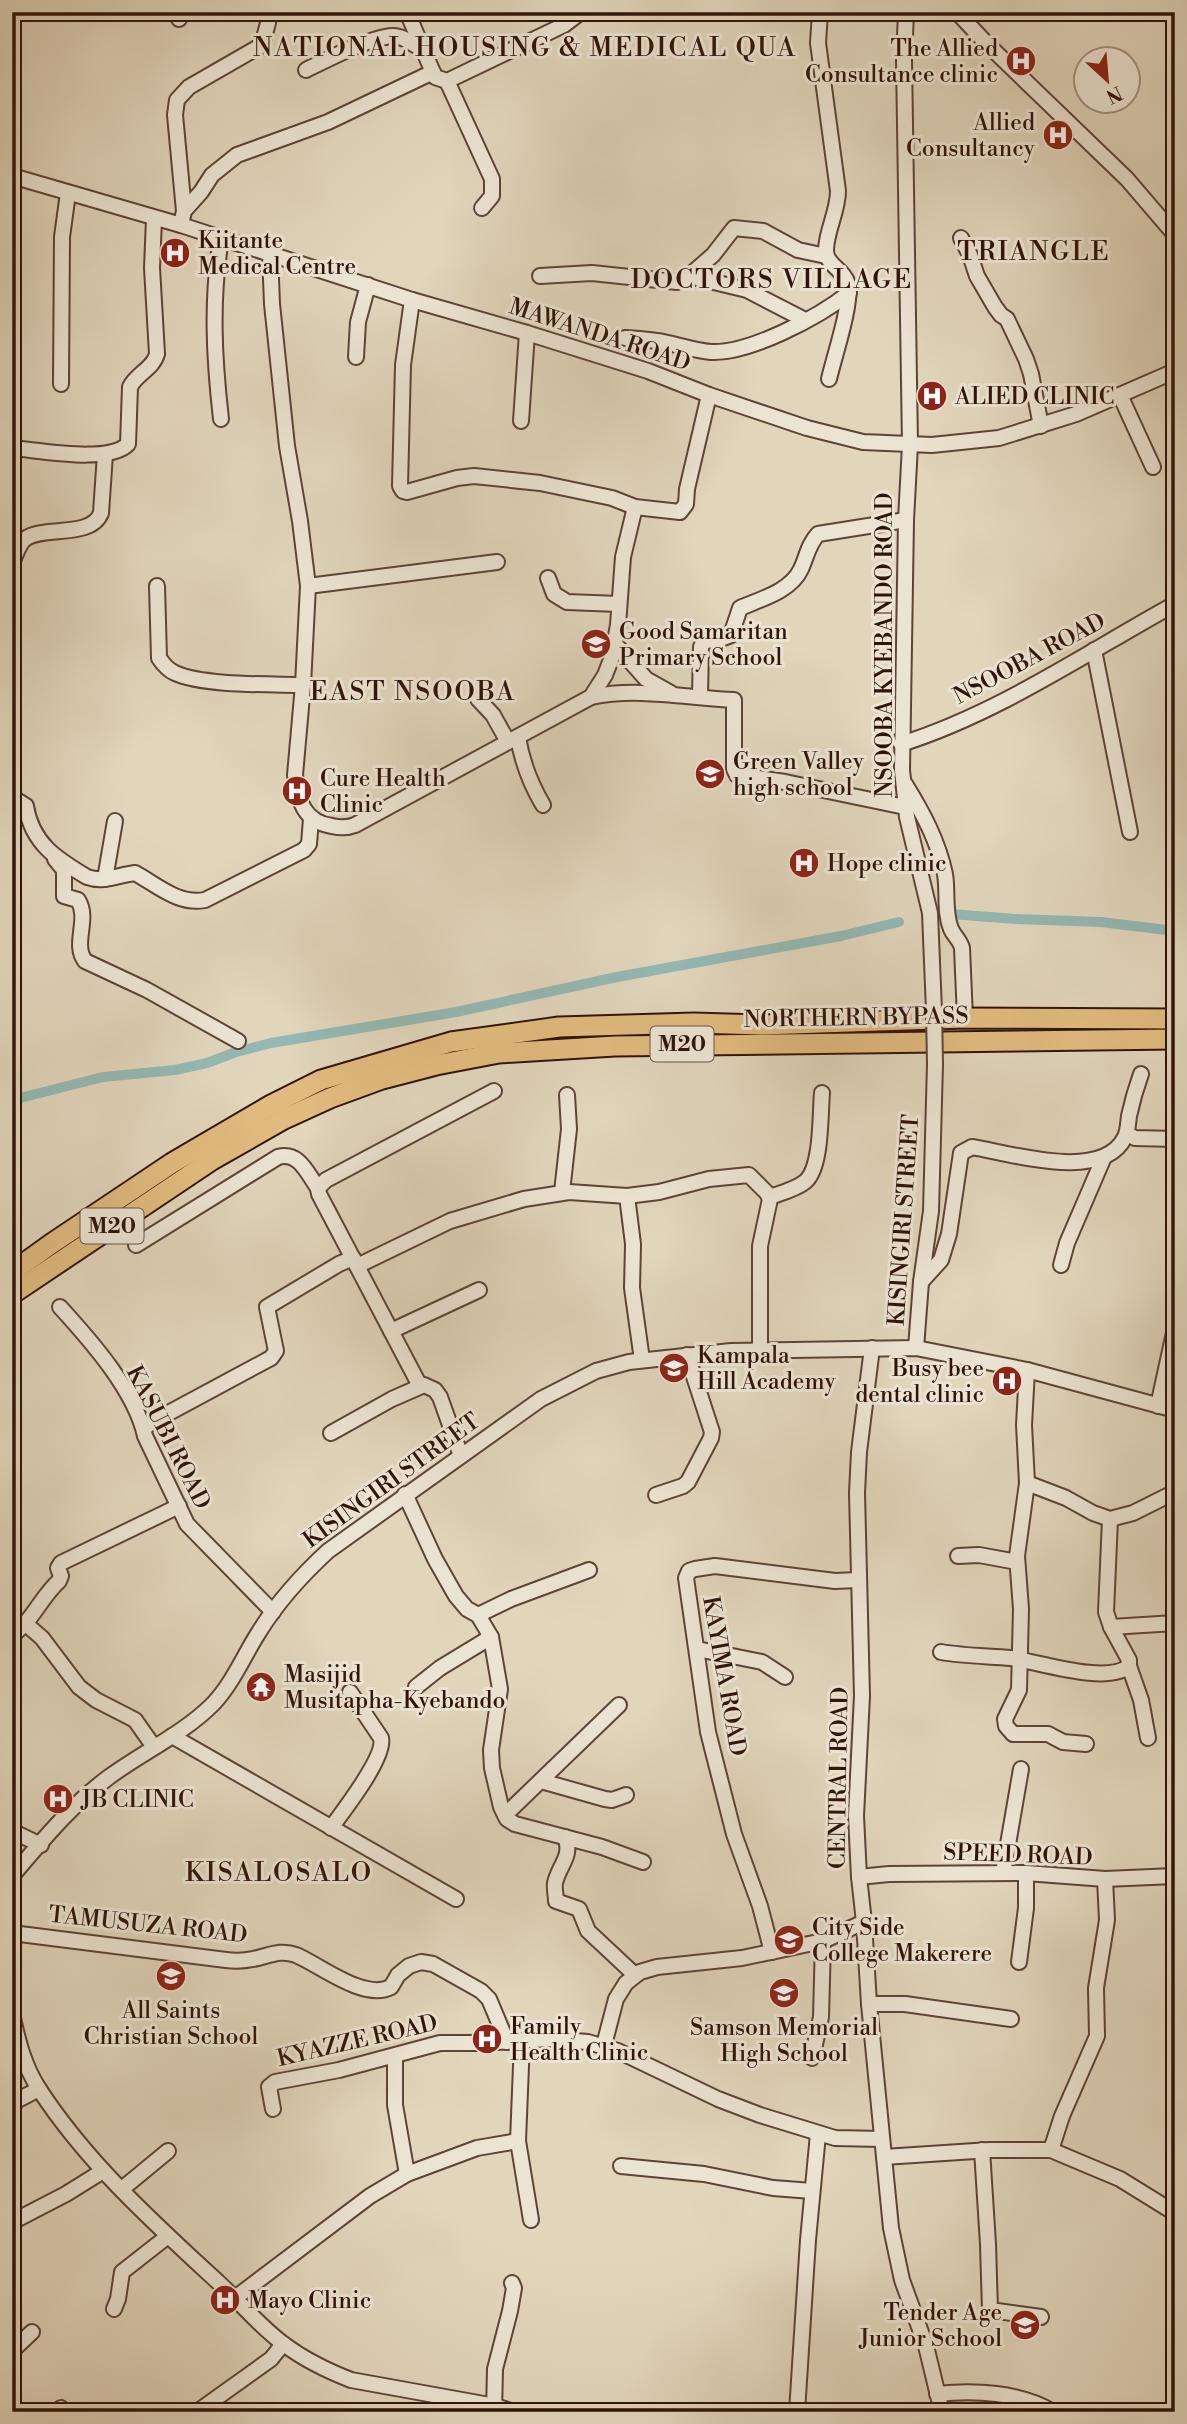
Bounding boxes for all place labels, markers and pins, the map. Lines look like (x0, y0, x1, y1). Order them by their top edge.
place label: The Allied Consultance clinic (805, 35, 998, 89)
hospital icon: The Allied Consultance clinic (1004, 44, 1038, 78)
place label: Allied Consultancy (906, 109, 1036, 163)
hospital icon: Allied Consultancy (1041, 118, 1075, 152)
place label: Kiitante Medical Centre (198, 227, 356, 281)
hospital icon: Kiitante Medical Centre (158, 236, 192, 270)
hospital icon: ALIED CLINIC (915, 379, 949, 413)
place label: ALIED CLINIC (954, 383, 1115, 411)
place label: Good Samaritan Primary School (619, 618, 788, 672)
school or university icon: Good Samaritan Primary School (579, 627, 613, 661)
place label: Green Valley high school (733, 748, 865, 802)
school or university icon: Green Valley high school (693, 757, 727, 791)
place label: Cure Health Clinic (320, 765, 446, 819)
hospital icon: Cure Health Clinic (280, 774, 314, 808)
hospital icon: Hope clinic (787, 846, 821, 880)
place label: Hope clinic (827, 850, 947, 878)
place label: Kampala Hill Academy (697, 1342, 836, 1396)
school or university icon: Kampala Hill Academy (657, 1351, 691, 1385)
place label: Busy bee dental clinic (855, 1355, 984, 1409)
hospital icon: Busy bee dental clinic (990, 1364, 1024, 1398)
place label: Masijid Musitapha-Kyebando (284, 1661, 505, 1715)
temple icon: Masijid Musitapha-Kyebando (244, 1670, 278, 1704)
hospital icon: JB CLINIC (41, 1782, 75, 1816)
place label: JB CLINIC (80, 1786, 194, 1814)
place label: City Side College Makerere (812, 1914, 992, 1968)
school or university icon: City Side College Makerere (772, 1923, 806, 1957)
school or university icon: All Saints Christian School (154, 1959, 188, 1993)
school or university icon: Samson Memorial High School (767, 1976, 801, 2010)
place label: All Saints Christian School (84, 1997, 258, 2051)
place label: Family Health Clinic (510, 2013, 648, 2067)
place label: Samson Memorial High School (690, 2014, 878, 2068)
hospital icon: Family Health Clinic (470, 2022, 504, 2056)
hospital icon: Mayo Clinic (208, 2283, 242, 2317)
place label: Mayo Clinic (248, 2287, 371, 2315)
place label: Tender Age Junior School (858, 2299, 1002, 2353)
school or university icon: Tender Age Junior School (1008, 2308, 1042, 2342)

